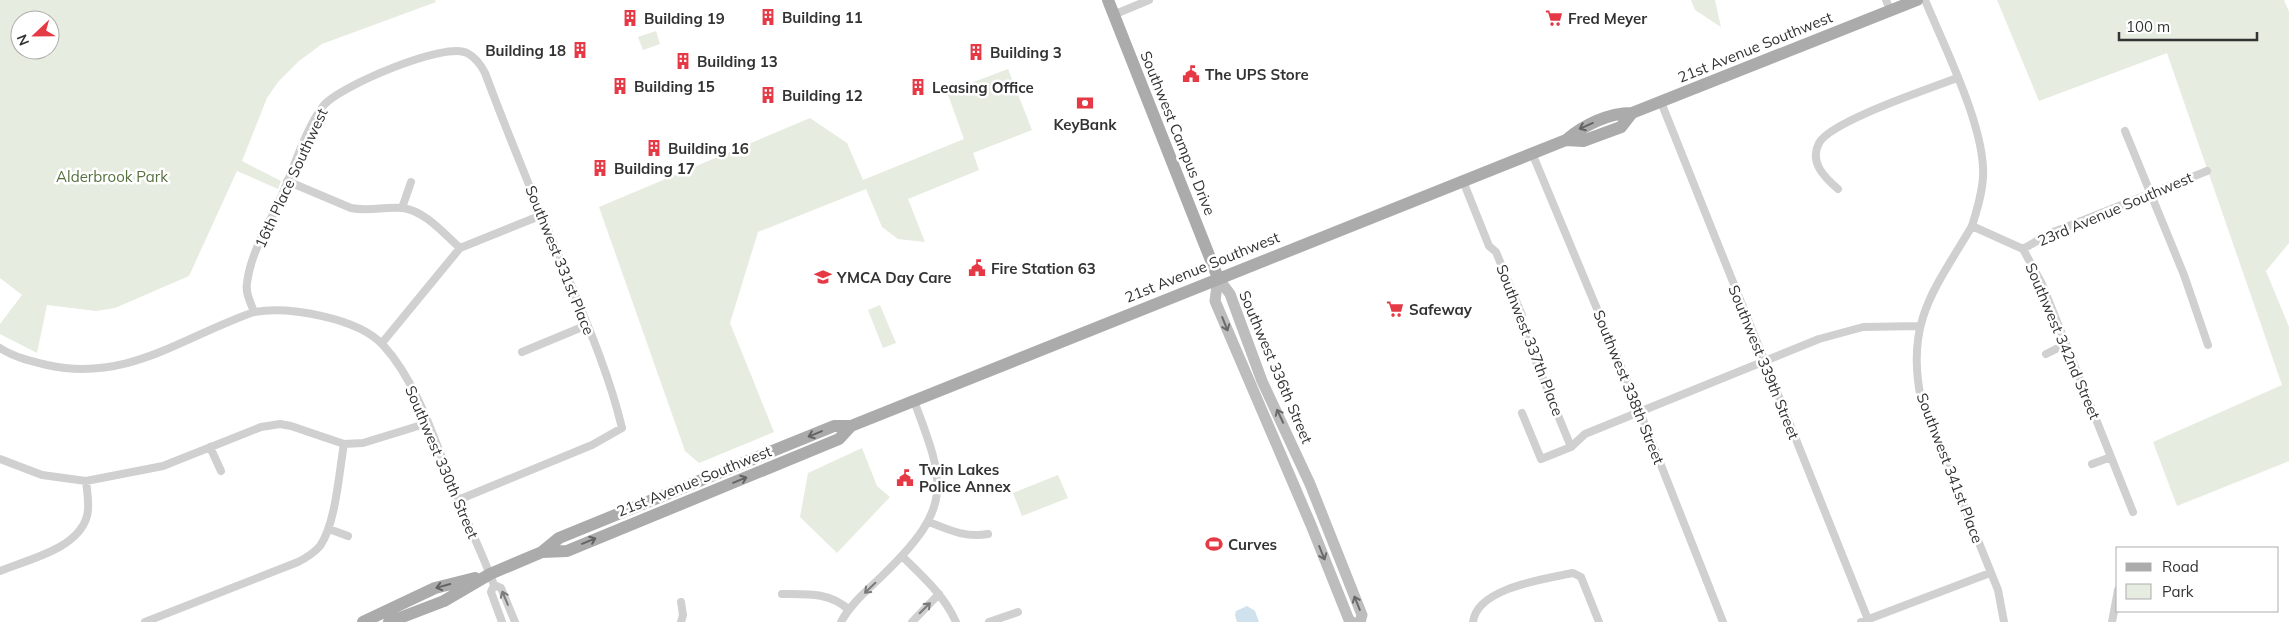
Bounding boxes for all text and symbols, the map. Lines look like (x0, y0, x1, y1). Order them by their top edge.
building icon: Building 11 (758, 7, 778, 27)
street label: 21st Avenue Southwest (1675, 7, 1835, 87)
building icon: Building 19 (620, 8, 640, 28)
place label: Building 11 (782, 8, 863, 27)
supermarket icon: Fred Meyer (1544, 8, 1564, 28)
place label: Building 19 (644, 9, 725, 28)
place label: Fred Meyer (1568, 9, 1647, 28)
north arrow (10, 10, 60, 60)
scale bar (2119, 10, 2256, 42)
text: 100 m (2126, 17, 2170, 36)
text: N (13, 32, 33, 48)
building icon: Building 18 (570, 40, 590, 60)
place label: Building 18 (485, 41, 566, 60)
building icon: Building 3 (966, 42, 986, 62)
place label: Building 3 (990, 43, 1062, 62)
street label: Southwest Campus Drive (1136, 48, 1220, 218)
building icon: Building 13 (673, 51, 693, 71)
place label: Building 13 (697, 52, 778, 71)
public building icon: The UPS Store (1181, 64, 1201, 84)
place label: The UPS Store (1205, 65, 1309, 84)
building icon: Building 15 (610, 76, 630, 96)
place label: Building 15 (634, 77, 715, 96)
building icon: Leasing Office (908, 77, 928, 97)
place label: Leasing Office (932, 78, 1034, 97)
building icon: Building 12 (758, 85, 778, 105)
place label: Building 12 (782, 86, 863, 105)
bank icon: KeyBank (1075, 93, 1095, 113)
street label: 16th Place Southwest (250, 105, 332, 251)
place label: KeyBank (1053, 115, 1117, 134)
one-way arrow (1579, 122, 1594, 132)
building icon: Building 16 (644, 138, 664, 158)
place label: Building 16 (668, 139, 749, 158)
building icon: Building 17 (590, 158, 610, 178)
place label: Building 17 (614, 159, 695, 178)
park label: Alderbrook Park (56, 167, 168, 186)
street label: 23rd Avenue Southwest (2035, 168, 2195, 250)
street label: Southwest 331st Place (521, 183, 599, 337)
street label: 21st Avenue Southwest (1122, 227, 1282, 307)
public building icon: Fire Station 63 (967, 258, 987, 278)
place label: Fire Station 63 (991, 259, 1096, 278)
street label: Southwest 342nd Street (2021, 260, 2105, 422)
street label: Southwest 337th Place (1492, 262, 1568, 418)
school or university icon: YMCA Day Care (813, 267, 833, 287)
place label: YMCA Day Care (836, 268, 952, 287)
street label: Southwest 339th Street (1724, 282, 1804, 442)
street label: Southwest 336th Street (1235, 288, 1317, 446)
supermarket icon: Safeway (1385, 299, 1405, 319)
place label: Safeway (1409, 300, 1473, 319)
street label: Southwest 338th Street (1589, 307, 1669, 467)
one-way arrow (1220, 316, 1230, 331)
street label: Southwest 330th Street (401, 383, 483, 541)
street label: Southwest 341st Place (1913, 390, 1987, 546)
one-way arrow (1274, 409, 1284, 424)
one-way arrow (808, 430, 823, 440)
street label: 21st Avenue Southwest (614, 441, 774, 521)
place label: Twin Lakes Police Annex (919, 460, 1012, 496)
public building icon: Twin Lakes Police Annex (895, 468, 915, 488)
one-way arrow (731, 475, 747, 484)
sports icon: Curves (1204, 534, 1224, 554)
place label: Curves (1228, 535, 1277, 554)
one-way arrow (581, 536, 596, 546)
one-way arrow (1318, 545, 1327, 561)
legend (2116, 547, 2279, 612)
text: Road (2162, 557, 2199, 576)
one-way arrow (435, 582, 451, 591)
one-way arrow (864, 582, 876, 594)
text: Park (2162, 582, 2194, 601)
one-way arrow (499, 591, 509, 606)
one-way arrow (1352, 596, 1362, 611)
one-way arrow (919, 602, 932, 614)

